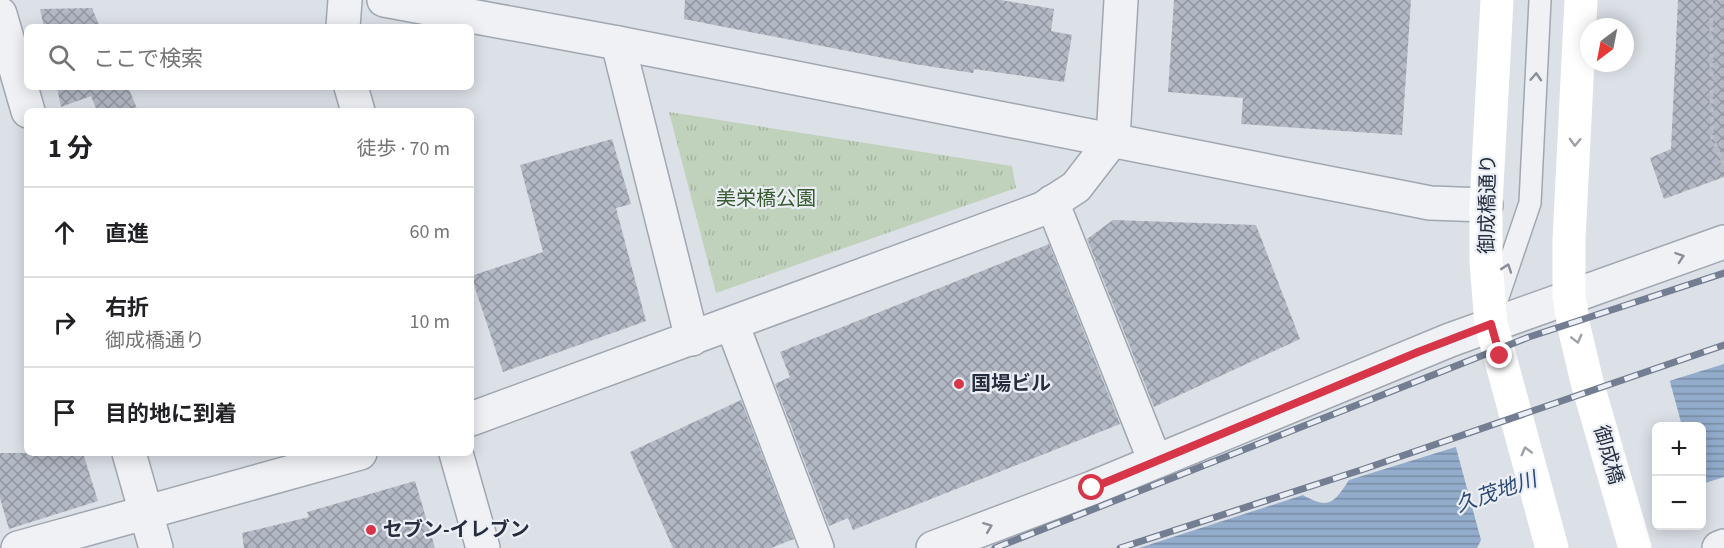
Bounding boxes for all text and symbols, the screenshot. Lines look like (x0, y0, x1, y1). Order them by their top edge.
north arrow (1580, 18, 1634, 72)
search box (24, 24, 474, 90)
icon: search (45, 41, 78, 74)
text: ここで検索 (93, 43, 203, 75)
one-way arrow (1530, 73, 1543, 82)
text: 1 分 (48, 130, 93, 167)
text: 徒歩 · 70 m (357, 135, 450, 163)
one-way arrow (1568, 138, 1581, 147)
street label: 御成橋通り (1473, 154, 1503, 254)
park label: 美栄橋公園 (716, 185, 816, 213)
icon: ahead (48, 216, 81, 249)
text: 直進 (105, 218, 149, 250)
text: 60 m (410, 218, 450, 246)
one-way arrow (1674, 252, 1685, 265)
one-way arrow (1500, 263, 1512, 274)
text: 右折 (105, 292, 149, 324)
icon: right (48, 306, 81, 339)
text: 10 m (410, 308, 450, 336)
text: 御成橋通り (105, 327, 205, 355)
one-way arrow (1569, 334, 1582, 344)
route end (1486, 342, 1512, 368)
place label: 国場ビル (971, 370, 1051, 398)
marker: 国場ビル (952, 377, 966, 391)
icon: arrive (48, 396, 81, 429)
text: 目的地に到着 (105, 398, 237, 430)
street label: 御成橋 (1586, 422, 1630, 488)
map controls (1652, 422, 1706, 530)
button: + (1652, 422, 1706, 476)
one-way arrow (1521, 446, 1533, 457)
water label: 久茂地川 (1451, 463, 1542, 520)
route start (1078, 474, 1104, 500)
button: − (1652, 476, 1706, 530)
place label: セブン-イレブン (383, 516, 530, 544)
one-way arrow (982, 522, 993, 535)
marker: セブン-イレブン (364, 523, 378, 537)

